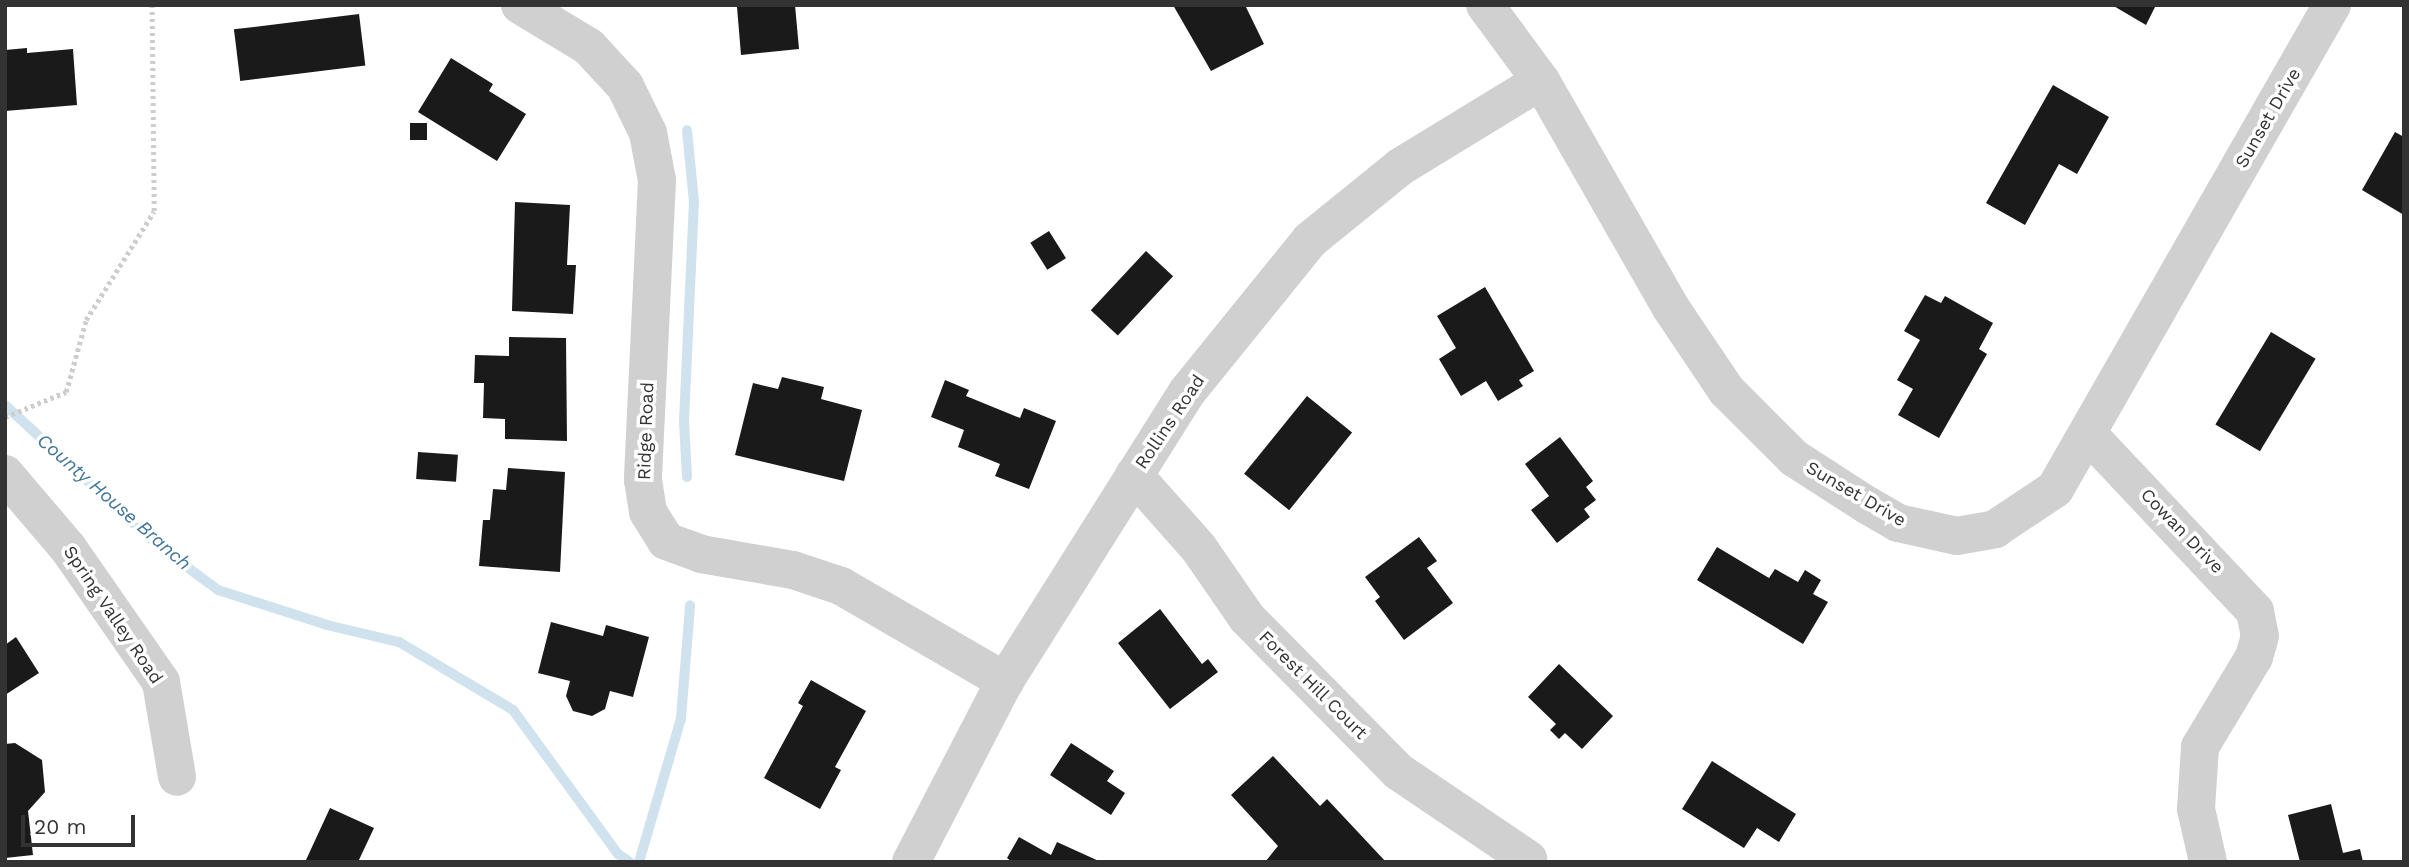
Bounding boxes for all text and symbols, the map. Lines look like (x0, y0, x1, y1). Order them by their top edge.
street label: Sunset Drive (2231, 64, 2305, 172)
street label: Rollins Road (1131, 371, 1209, 473)
street label: Ridge Road (633, 382, 659, 480)
water label: County House Branch (32, 429, 196, 575)
street label: Sunset Drive (1802, 457, 1910, 531)
street label: Cowan Drive (2136, 484, 2228, 578)
street label: Spring Valley Road (59, 541, 167, 689)
street label: Forest Hill Court (1254, 626, 1372, 744)
scale bar (24, 800, 138, 844)
text: 20 m (34, 814, 86, 839)

